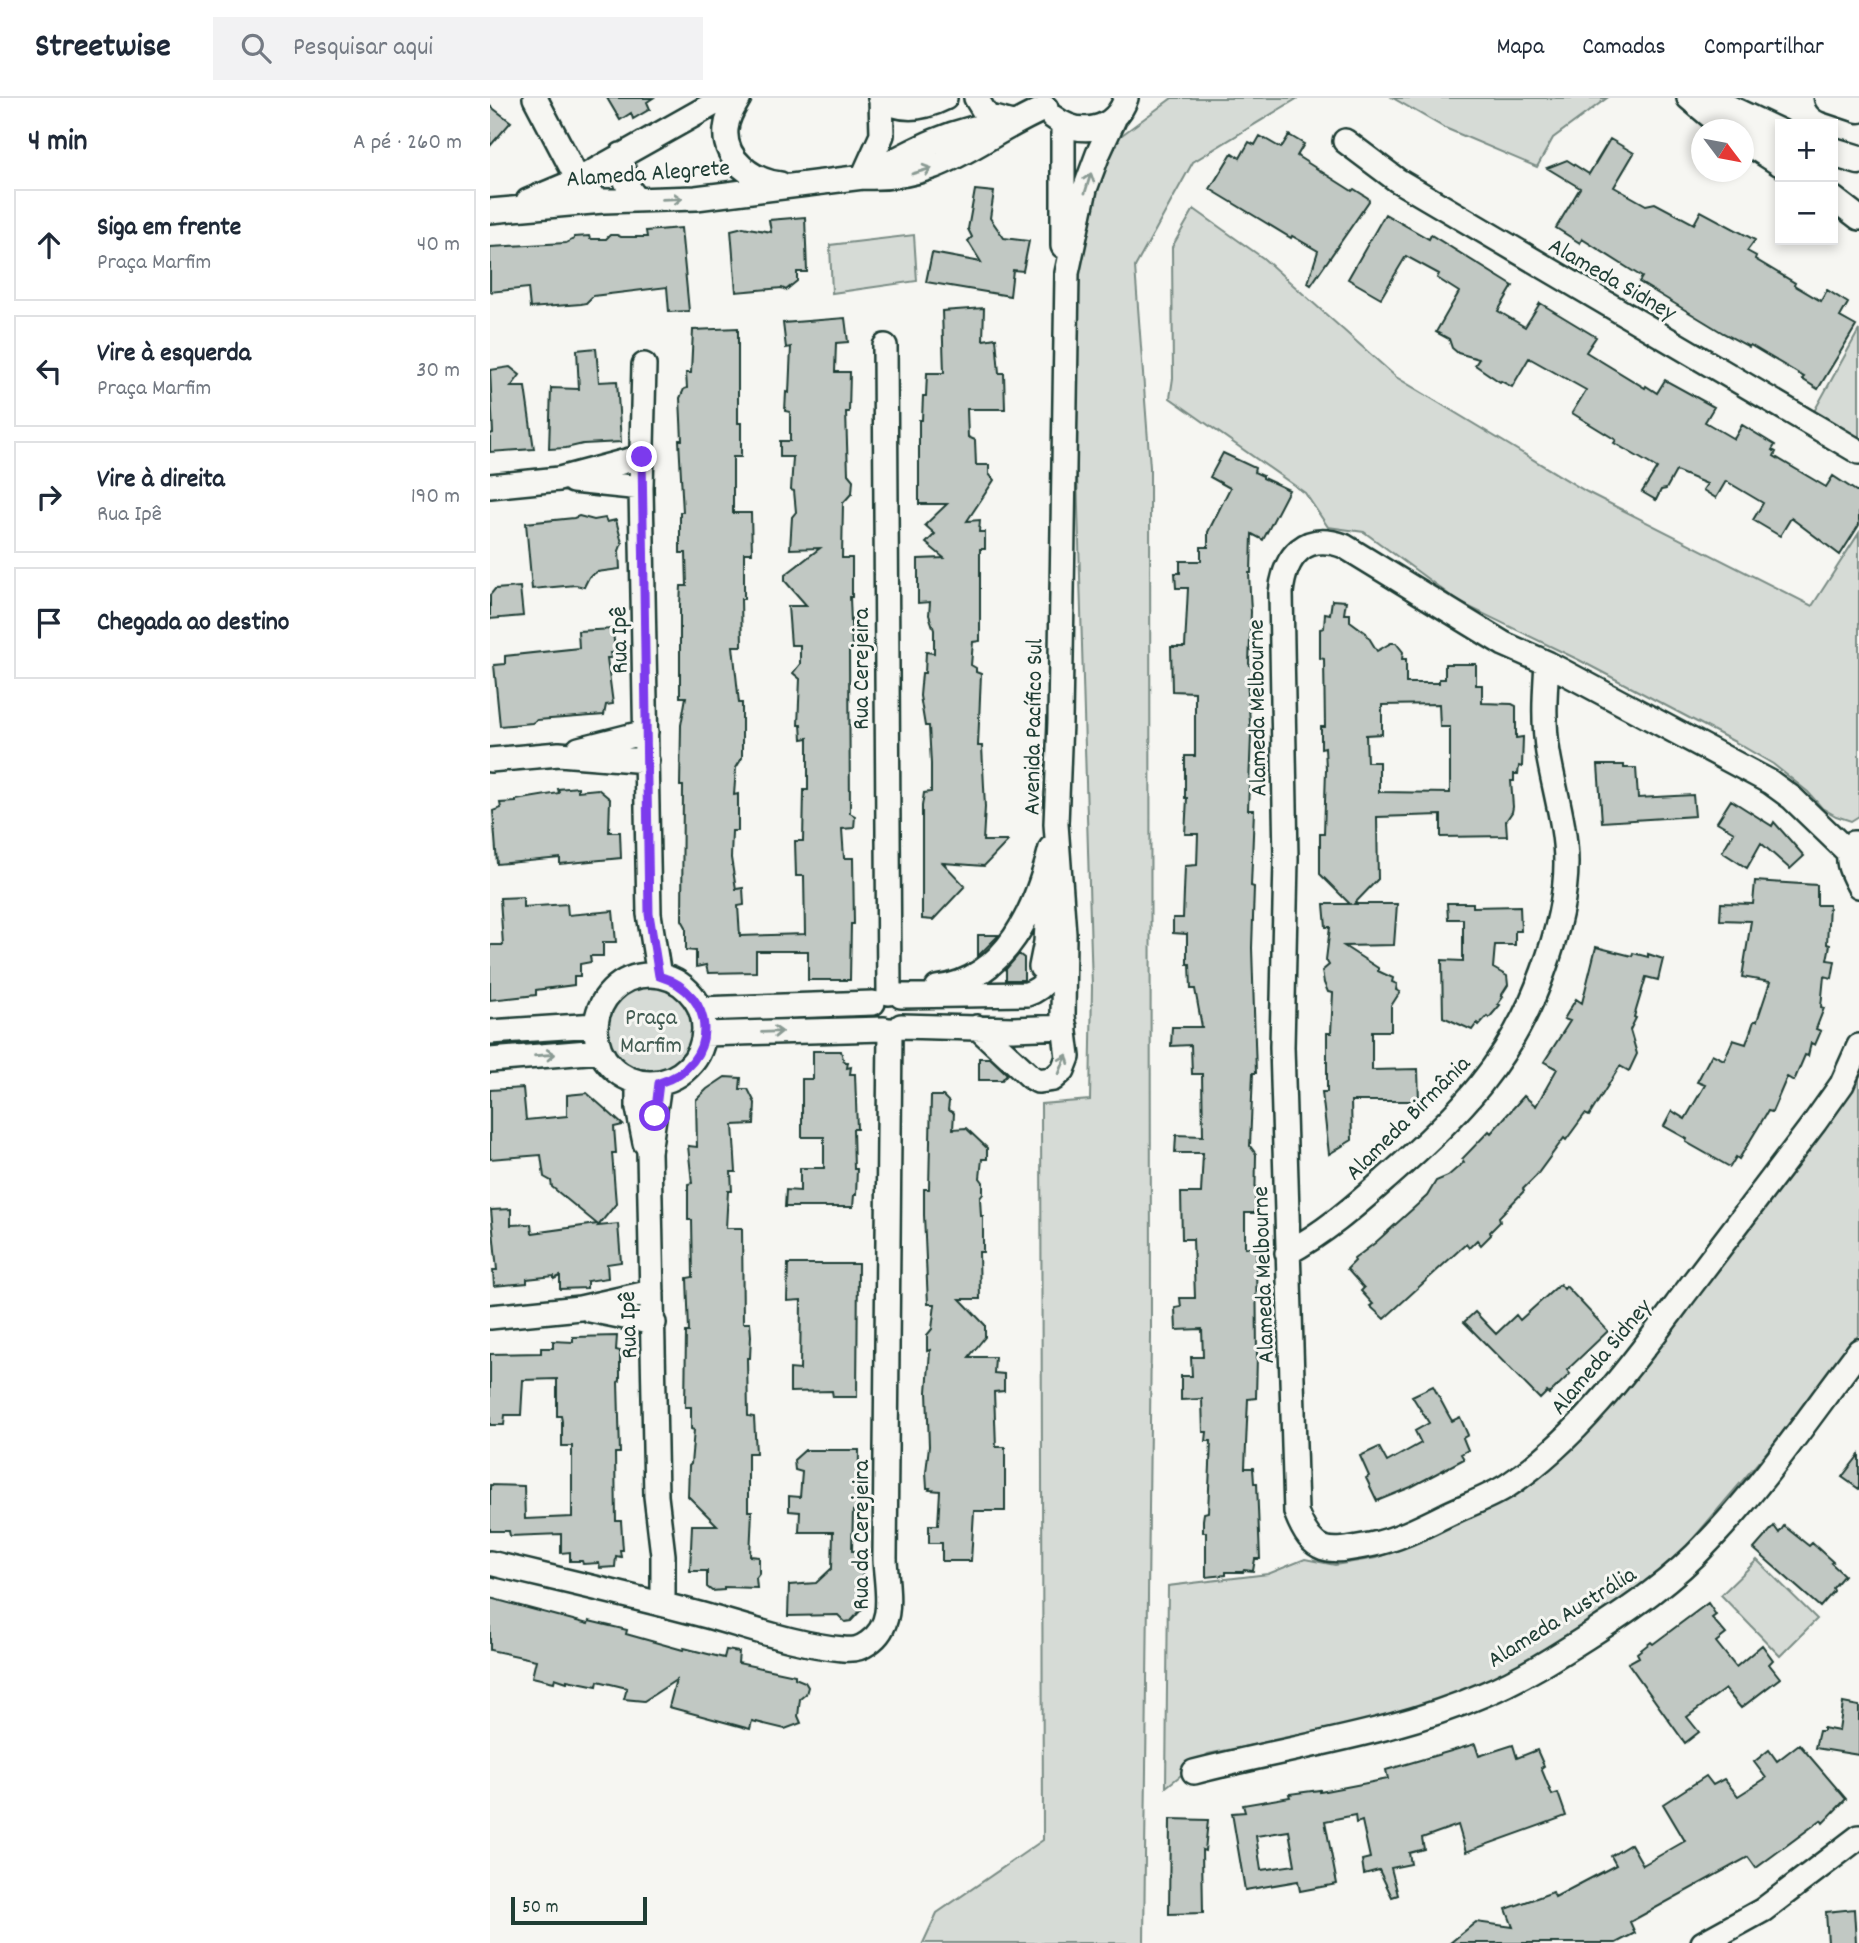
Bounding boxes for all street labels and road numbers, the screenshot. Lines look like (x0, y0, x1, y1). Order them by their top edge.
street label: Alameda Alegrete (565, 152, 731, 198)
street label: Alameda Sidney (1541, 230, 1683, 332)
street label: Rua Ipê (603, 606, 639, 674)
street label: Rua Cerejeira (846, 607, 880, 730)
street label: Alameda Melbourne (1240, 619, 1278, 797)
street label: Avenida Pacífico Sul (1016, 638, 1054, 816)
street label: Alameda Birmânia (1339, 1048, 1480, 1189)
street label: Alameda Melbourne (1245, 1186, 1285, 1364)
street label: Rua Ipê (612, 1291, 648, 1359)
street label: Alameda Sidney (1543, 1291, 1662, 1424)
street label: Rua da Cerejeira (846, 1459, 880, 1610)
street label: Alameda Austrália (1482, 1559, 1644, 1678)

